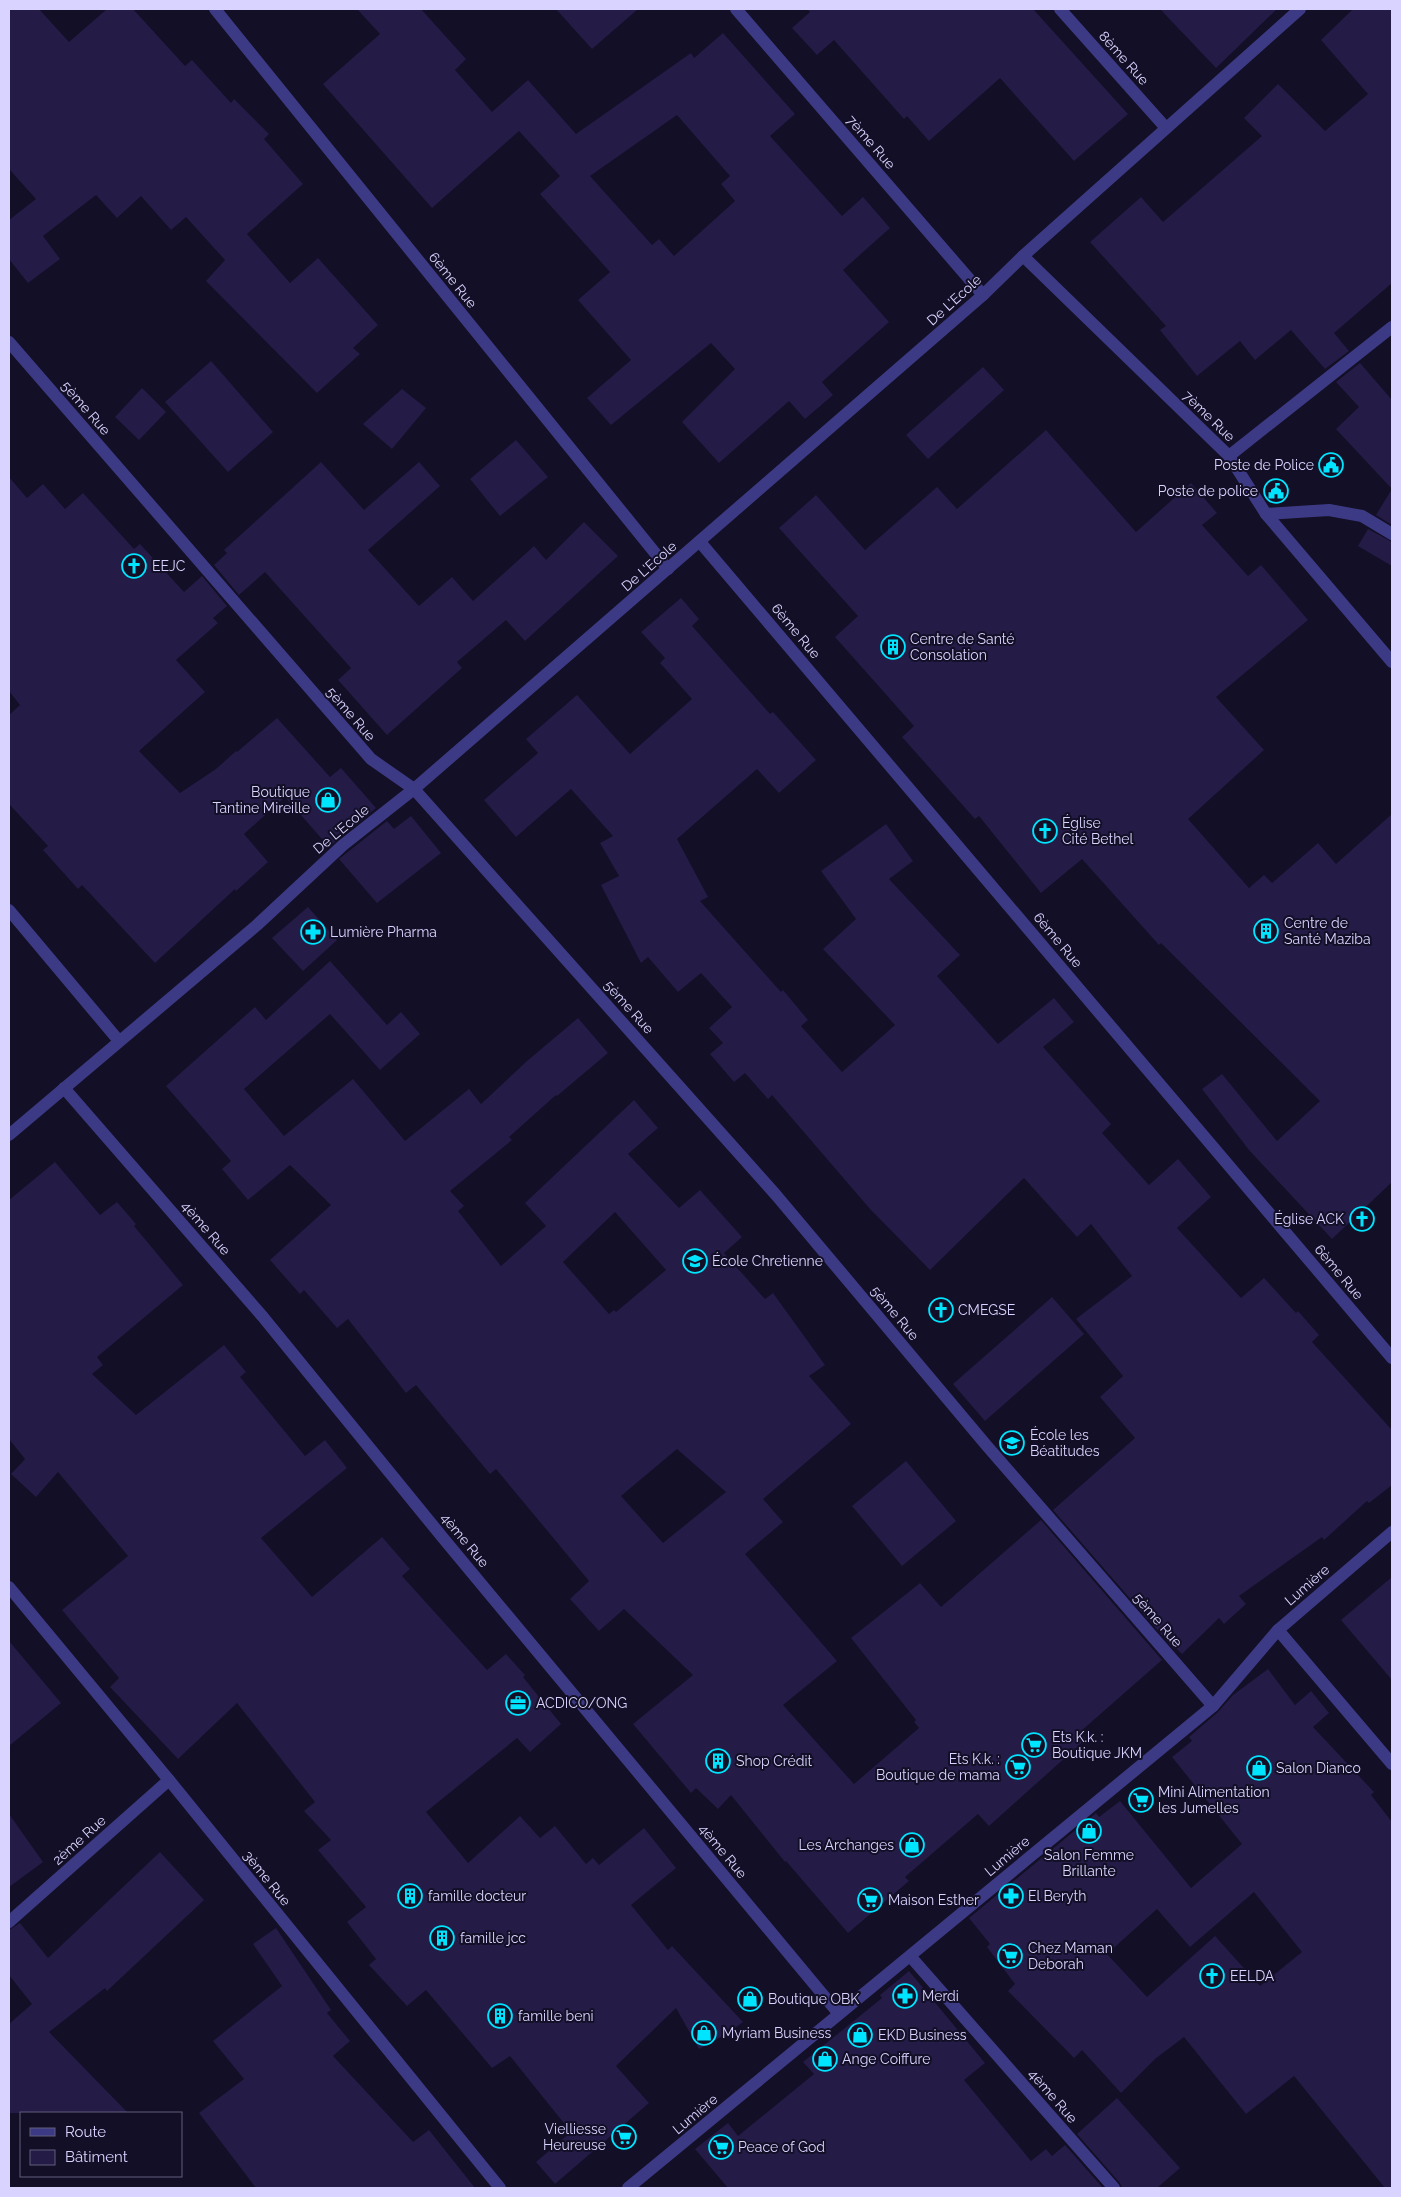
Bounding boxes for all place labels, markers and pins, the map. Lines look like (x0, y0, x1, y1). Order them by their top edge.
public building icon: Poste de Police (1318, 452, 1344, 478)
place label: Poste de Police (1214, 457, 1314, 473)
public building icon: Poste de police (1263, 478, 1289, 504)
place label: Poste de police (1158, 483, 1258, 499)
church icon: EEJC (121, 553, 147, 579)
place label: EEJC (152, 558, 186, 574)
place label: Centre de Santé Consolation (910, 631, 1015, 663)
building icon: Centre de Santé Consolation (880, 634, 906, 660)
place label: Boutique Tantine Mireille (212, 784, 310, 816)
shop icon: Boutique Tantine Mireille (315, 787, 341, 813)
place label: Église Cité Bethel (1062, 814, 1134, 847)
church icon: Église Cité Bethel (1032, 818, 1058, 844)
place label: Centre de Santé Maziba (1284, 915, 1371, 947)
building icon: Centre de Santé Maziba (1253, 918, 1279, 944)
pharmacy icon: Lumière Pharma (300, 919, 326, 945)
place label: Lumière Pharma (330, 924, 437, 940)
church icon: Église ACK (1349, 1206, 1375, 1232)
place label: Église ACK (1274, 1210, 1344, 1227)
school or university icon: École Chretienne (682, 1248, 708, 1274)
place label: École Chretienne (712, 1252, 823, 1269)
church icon: CMEGSE (928, 1297, 954, 1323)
place label: CMEGSE (958, 1302, 1015, 1318)
place label: École les Béatitudes (1030, 1426, 1100, 1459)
school or university icon: École les Béatitudes (999, 1430, 1025, 1456)
office icon: ACDICO/ONG (505, 1690, 531, 1716)
place label: ACDICO/ONG (536, 1695, 627, 1711)
place label: Ets K.k. : Boutique JKM (1052, 1729, 1142, 1761)
supermarket icon: Ets K.k. : Boutique JKM (1021, 1732, 1047, 1758)
building icon: Shop Crédit (705, 1748, 731, 1774)
place label: Ets K.k. : Boutique de mama (876, 1751, 1000, 1783)
place label: Shop Crédit (736, 1753, 812, 1769)
supermarket icon: Ets K.k. : Boutique de mama (1005, 1754, 1031, 1780)
shop icon: Salon Dianco (1246, 1755, 1272, 1781)
place label: Salon Dianco (1276, 1760, 1361, 1776)
place label: Mini Alimentation les Jumelles (1158, 1784, 1270, 1816)
supermarket icon: Mini Alimentation les Jumelles (1128, 1787, 1154, 1813)
shop icon: Salon Femme Brillante (1076, 1818, 1102, 1844)
shop icon: Les Archanges (899, 1832, 925, 1858)
place label: Les Archanges (798, 1837, 894, 1853)
place label: Salon Femme Brillante (1044, 1847, 1134, 1879)
building icon: famille docteur (397, 1883, 423, 1909)
pharmacy icon: El Beryth (998, 1883, 1024, 1909)
supermarket icon: Maison Esther (857, 1887, 883, 1913)
place label: famille docteur (428, 1888, 526, 1904)
place label: El Beryth (1028, 1888, 1086, 1904)
place label: Maison Esther (888, 1892, 979, 1908)
building icon: famille jcc (429, 1925, 455, 1951)
place label: famille jcc (460, 1930, 526, 1946)
place label: Chez Maman Deborah (1028, 1940, 1113, 1972)
supermarket icon: Chez Maman Deborah (997, 1943, 1023, 1969)
church icon: EELDA (1199, 1963, 1225, 1989)
place label: EELDA (1230, 1968, 1275, 1984)
pharmacy icon: Merdi (892, 1983, 918, 2009)
shop icon: Boutique OBK (737, 1986, 763, 2012)
place label: Merdi (922, 1988, 959, 2004)
place label: Boutique OBK (768, 1991, 859, 2007)
building icon: famille beni (487, 2003, 513, 2029)
place label: famille beni (518, 2008, 594, 2024)
shop icon: Myriam Business (691, 2020, 717, 2046)
shop icon: EKD Business (847, 2022, 873, 2048)
place label: Myriam Business (722, 2025, 831, 2041)
place label: EKD Business (878, 2027, 967, 2043)
shop icon: Ange Coiffure (812, 2046, 838, 2072)
place label: Ange Coiffure (842, 2051, 930, 2067)
place label: Vielliesse Heureuse (543, 2121, 606, 2153)
supermarket icon: Vielliesse Heureuse (611, 2124, 637, 2150)
supermarket icon: Peace of God (708, 2134, 734, 2160)
place label: Peace of God (738, 2139, 825, 2155)

